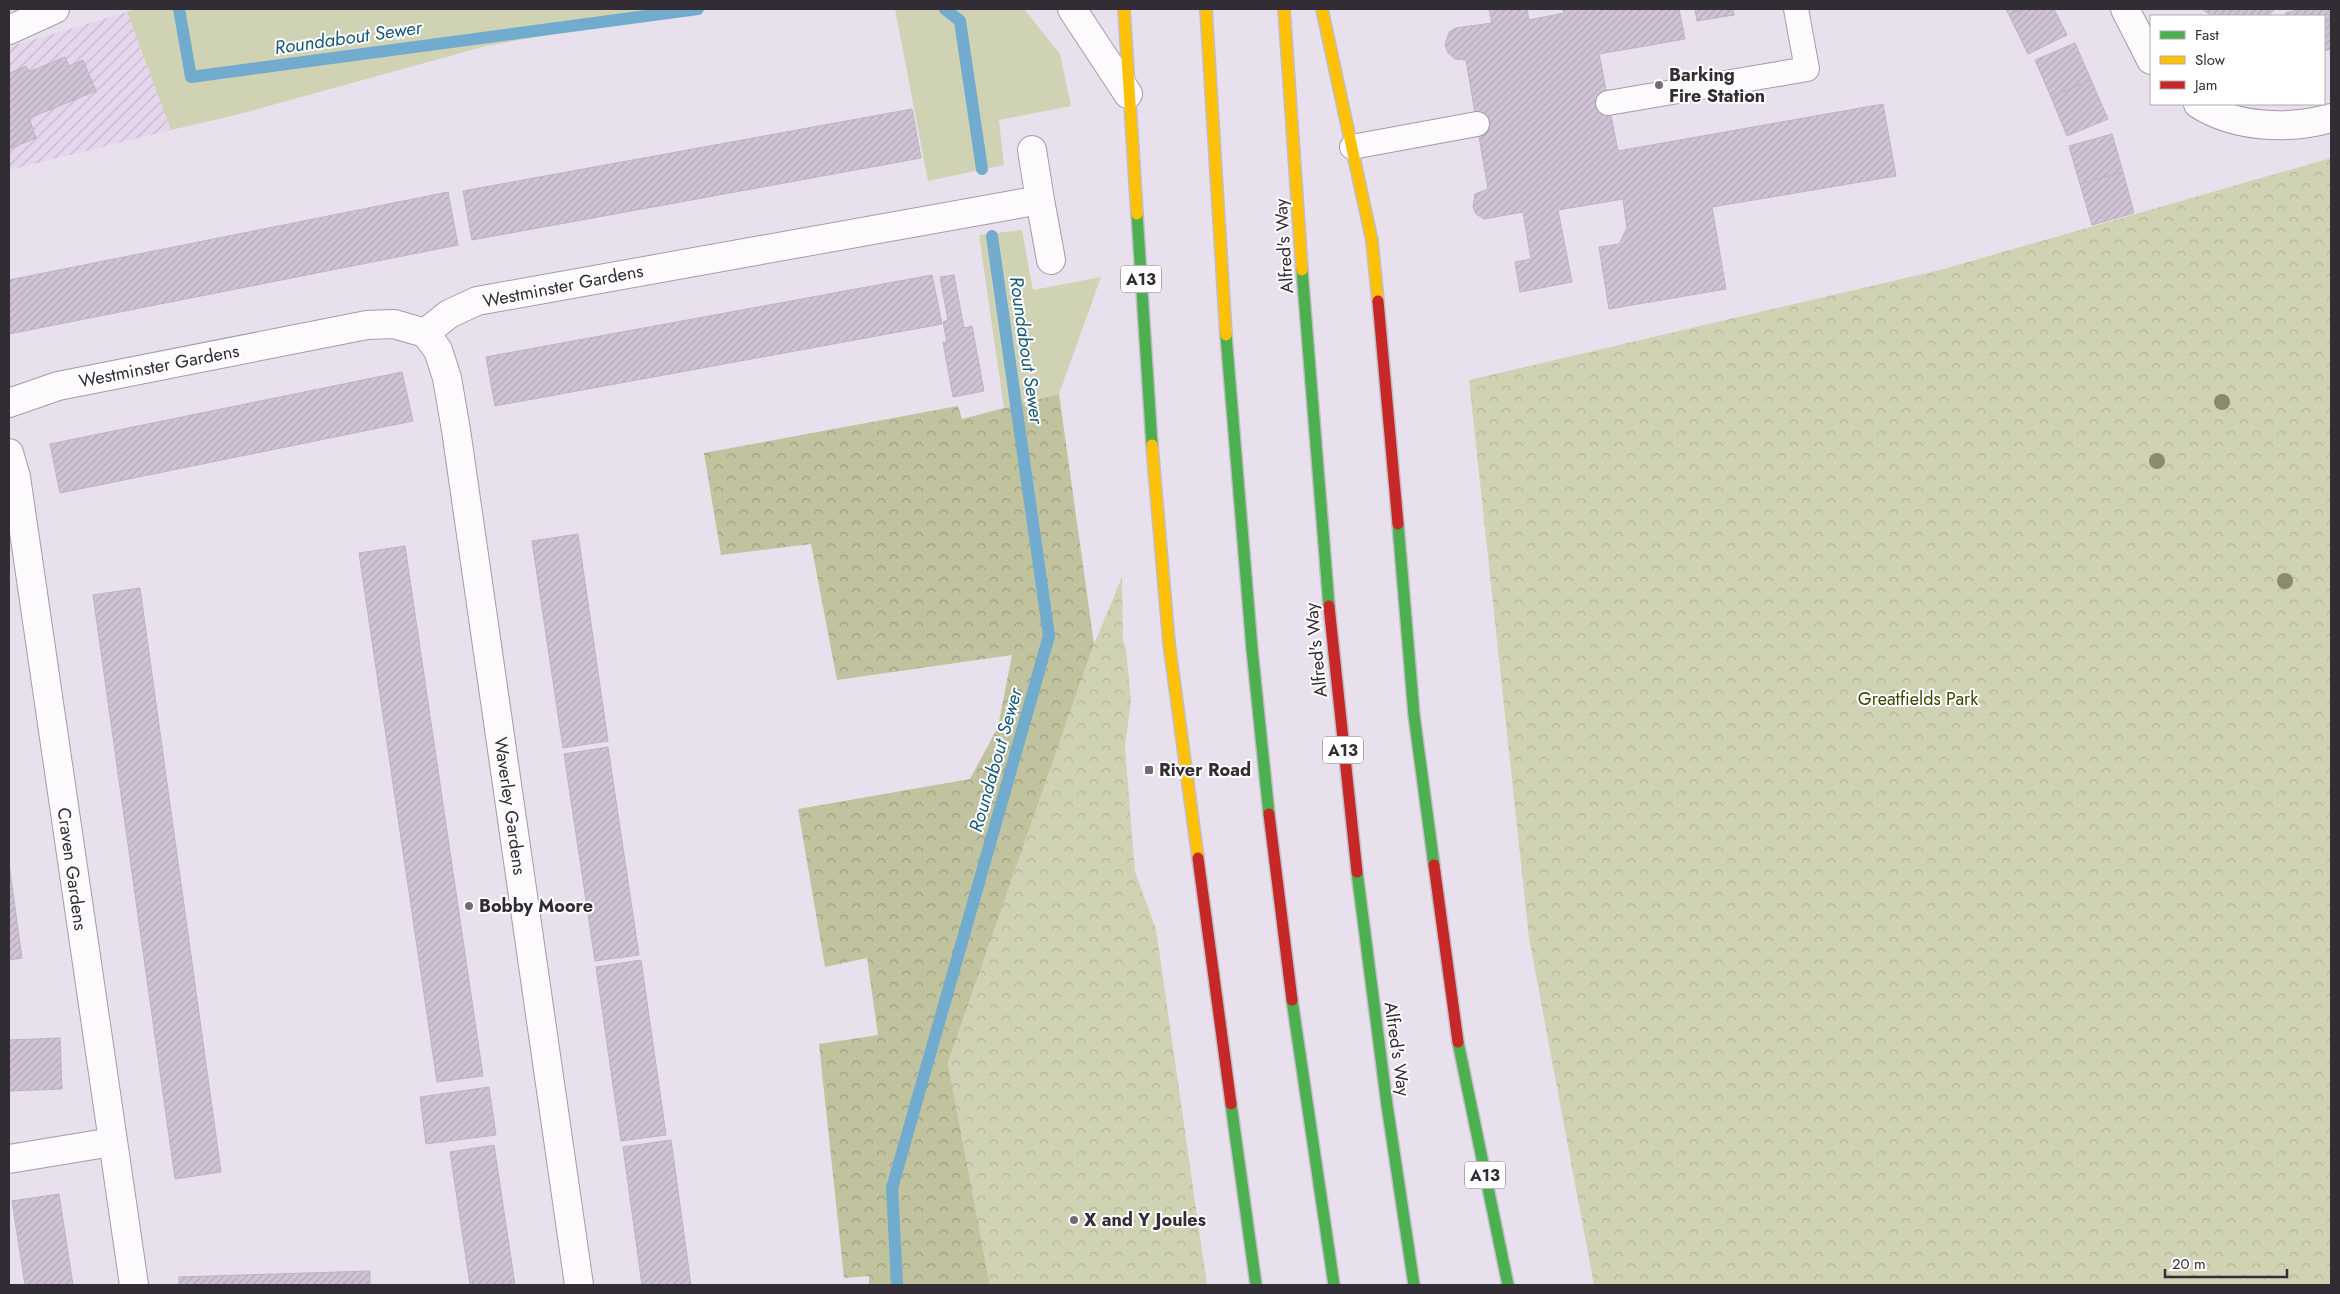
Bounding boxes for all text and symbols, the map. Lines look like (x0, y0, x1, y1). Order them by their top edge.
water label: Roundabout Sewer (273, 14, 425, 61)
legend (2150, 15, 2325, 105)
text: Fast (2195, 24, 2219, 46)
text: Slow (2195, 49, 2226, 71)
place label: Barking Fire Station (1669, 62, 1765, 109)
text: Jam (2193, 74, 2218, 96)
marker: Barking Fire Station (1653, 79, 1665, 91)
street label: Alfred's Way (1268, 198, 1300, 294)
street label: Westminster Gardens (481, 258, 645, 314)
road number: A13 (1121, 266, 1161, 292)
water label: Roundabout Sewer (1003, 275, 1050, 427)
street label: Westminster Gardens (77, 338, 241, 394)
street label: Alfred's Way (1298, 601, 1334, 699)
water label: Roundabout Sewer (962, 683, 1029, 835)
park label: Greatfields Park (1858, 686, 1978, 712)
street label: Waverley Gardens (487, 735, 533, 877)
road number: A13 (1323, 736, 1363, 764)
place label: River Road (1159, 757, 1251, 783)
marker: River Road (1143, 764, 1155, 776)
street label: Craven Gardens (51, 806, 93, 932)
place label: Bobby Moore (479, 893, 593, 919)
marker: Bobby Moore (463, 900, 475, 912)
street label: Alfred's Way (1378, 1000, 1417, 1098)
road number: A13 (1465, 1162, 1505, 1188)
place label: X and Y Joules (1084, 1207, 1206, 1233)
marker: X and Y Joules (1068, 1214, 1080, 1226)
scale bar (2165, 1246, 2288, 1278)
text: 20 m (2172, 1253, 2206, 1275)

